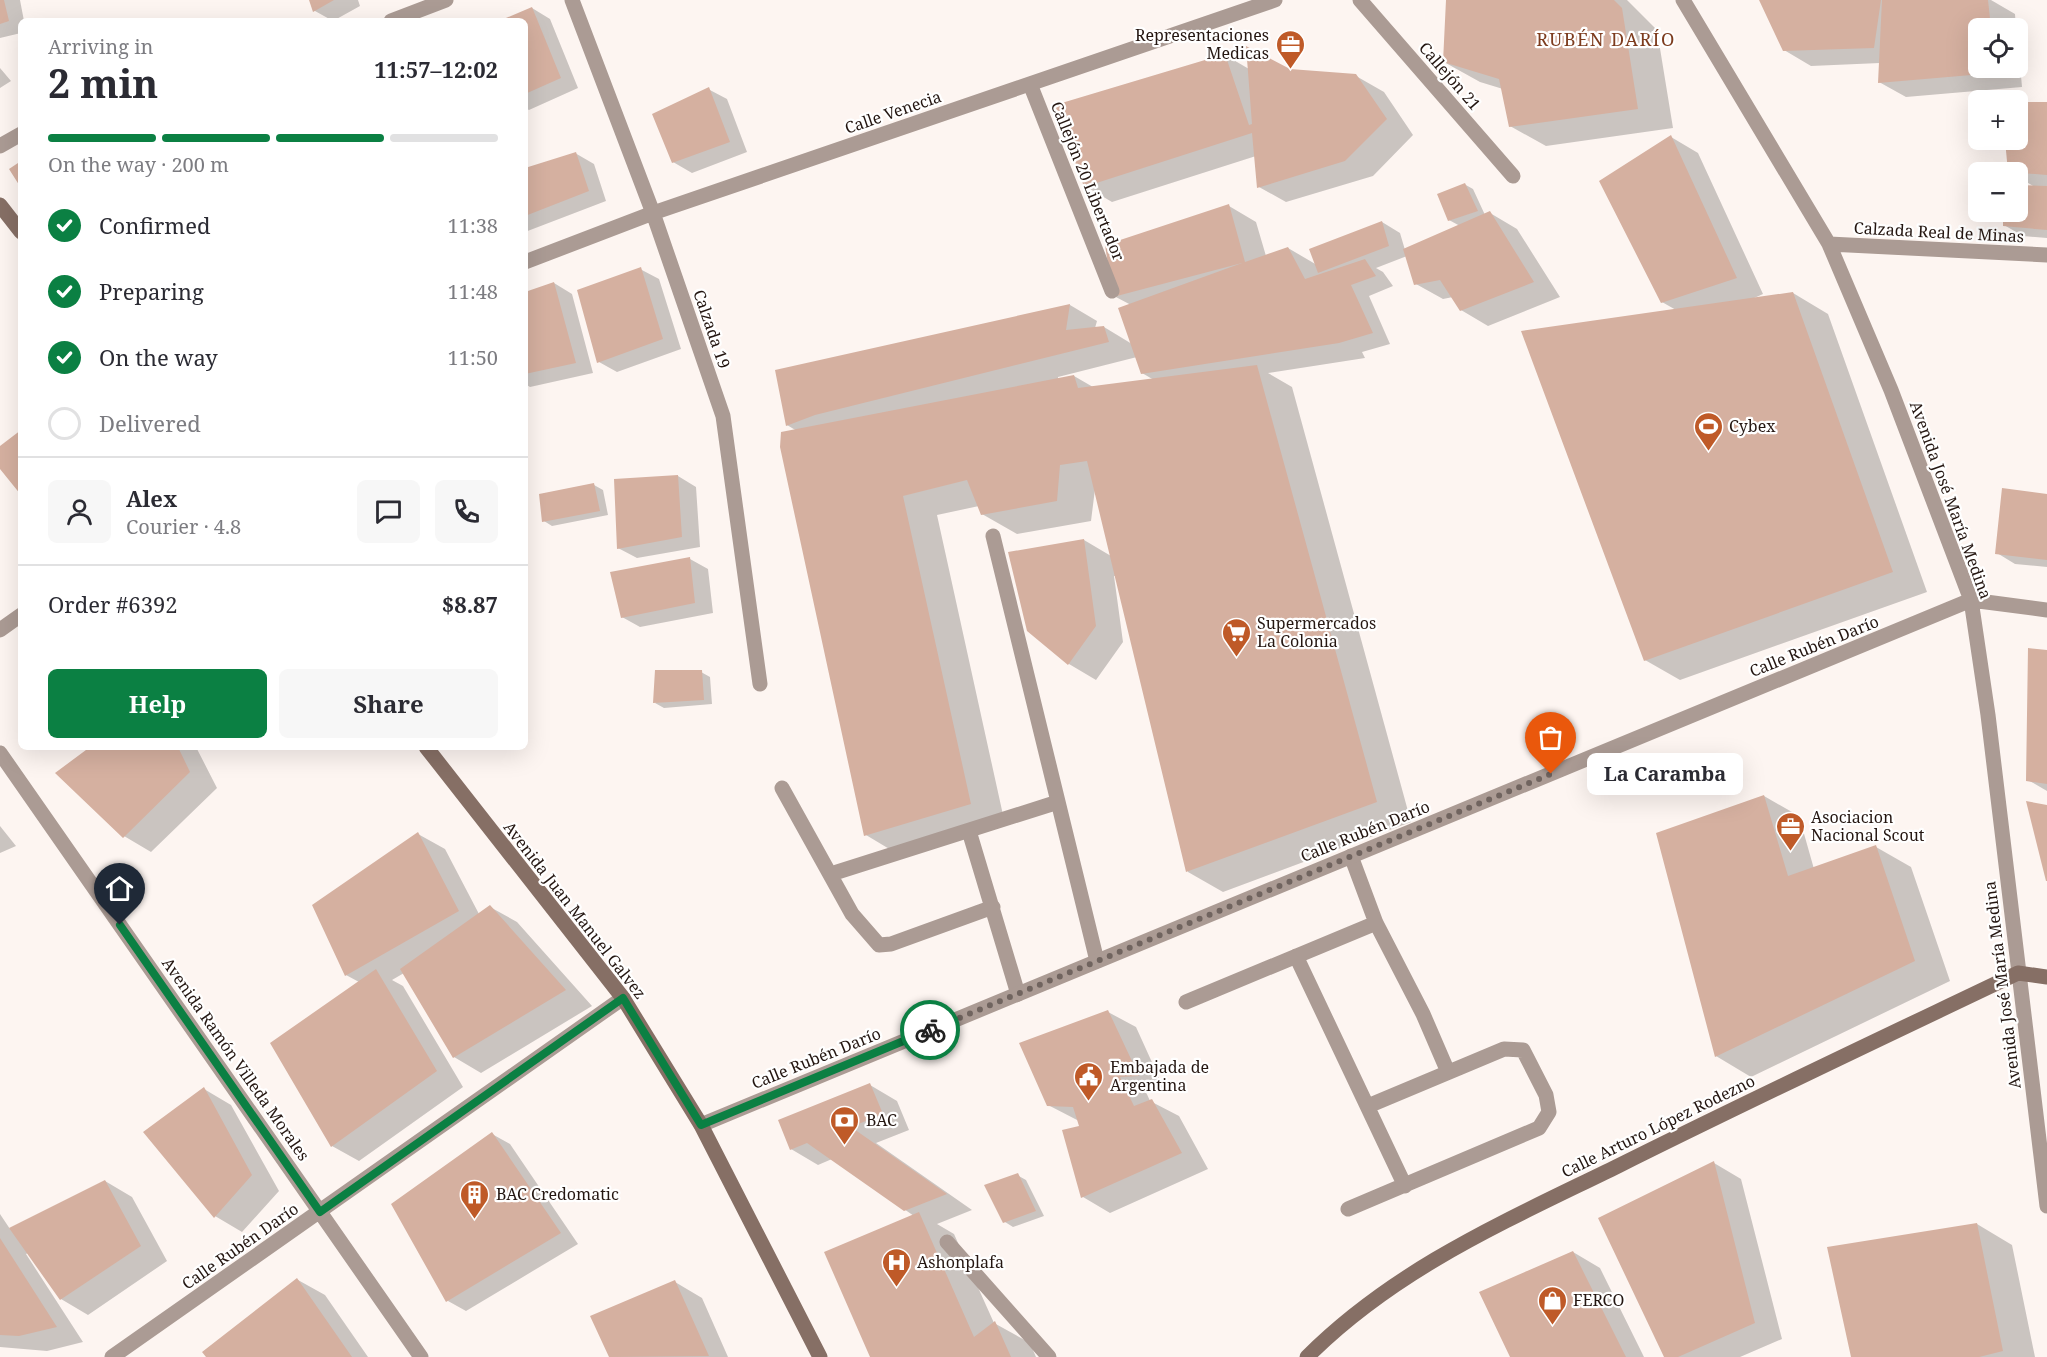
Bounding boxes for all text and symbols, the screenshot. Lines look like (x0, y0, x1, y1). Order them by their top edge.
map controls (1968, 18, 2028, 222)
button: locate (1968, 18, 2028, 78)
place label: Representaciones Medicas (1135, 24, 1269, 64)
district label: RUBÉN DARÍO (1536, 27, 1676, 51)
office icon: Representaciones Medicas (1274, 28, 1306, 70)
text: Arriving in (48, 33, 153, 60)
street label: Callejón 21 (1414, 37, 1486, 115)
text: 11:57–12:02 (374, 54, 498, 84)
text: 2 min (48, 56, 158, 109)
street label: Calle Venecia (842, 85, 944, 139)
button: + (1968, 90, 2028, 150)
street label: Callejón 20 Libertador (1046, 98, 1130, 264)
text: On the way · 200 m (48, 151, 229, 178)
button: − (1968, 162, 2028, 222)
icon: check (48, 209, 81, 242)
text: Confirmed (99, 210, 210, 240)
text: 11:38 (448, 212, 498, 239)
street label: Calzada Real de Minas (1853, 217, 2025, 247)
icon: check (48, 275, 81, 308)
text: Preparing (99, 276, 204, 306)
text: 11:48 (448, 278, 498, 305)
street label: Calzada 19 (688, 287, 736, 371)
icon: check (48, 341, 81, 374)
text: On the way (99, 342, 218, 372)
text: 11:50 (448, 344, 498, 371)
street label: Avenida José María Medina (1905, 398, 1997, 602)
text: Delivered (99, 408, 201, 438)
sports icon: Cybex (1692, 410, 1724, 452)
place label: Cybex (1729, 415, 1776, 437)
button: person (48, 480, 111, 543)
button: chat (357, 480, 420, 543)
button: phone (435, 480, 498, 543)
text: Alex (126, 483, 177, 513)
text: Courier · 4.8 (126, 513, 241, 540)
text: Order #6392 (48, 589, 178, 619)
text: $8.87 (442, 589, 498, 619)
street label: Calle Rubén Darío (1746, 610, 1882, 682)
place label: Supermercados La Colonia (1257, 612, 1376, 652)
supermarket icon: Supermercados La Colonia (1220, 616, 1252, 658)
button: Help (48, 669, 267, 738)
button: Share (279, 669, 498, 738)
pin (1525, 712, 1576, 774)
icon: bag (1534, 721, 1567, 754)
callout: La Caramba (1587, 753, 1743, 795)
text: La Caramba (1604, 760, 1726, 787)
street label: Calle Rubén Darío (1297, 795, 1433, 867)
place label: Asociacion Nacional Scout (1811, 806, 1925, 846)
office icon: Asociacion Nacional Scout (1774, 810, 1806, 852)
street label: Avenida Juan Manuel Galvez (499, 817, 651, 1003)
pin (94, 863, 145, 925)
icon: home (103, 872, 136, 905)
street label: Avenida José María Medina (1978, 880, 2026, 1090)
street label: Avenida Ramón Villeda Morales (157, 953, 315, 1165)
courier (900, 1000, 960, 1060)
icon: bike (914, 1014, 947, 1047)
street label: Calle Rubén Darío (748, 1022, 884, 1094)
place label: Embajada de Argentina (1110, 1056, 1209, 1096)
public building icon: Embajada de Argentina (1073, 1060, 1105, 1102)
street label: Calle Arturo López Rodezno (1558, 1069, 1758, 1183)
bank icon: BAC (829, 1104, 861, 1146)
place label: BAC (866, 1109, 897, 1131)
building icon: BAC Credomatic (459, 1178, 491, 1220)
place label: BAC Credomatic (496, 1183, 619, 1205)
street label: Calle Rubén Darío (177, 1198, 303, 1294)
hospital icon: Ashonplafa (880, 1246, 912, 1288)
place label: Ashonplafa (917, 1251, 1004, 1273)
shop icon: FERCO (1536, 1284, 1568, 1326)
place label: FERCO (1573, 1289, 1624, 1311)

